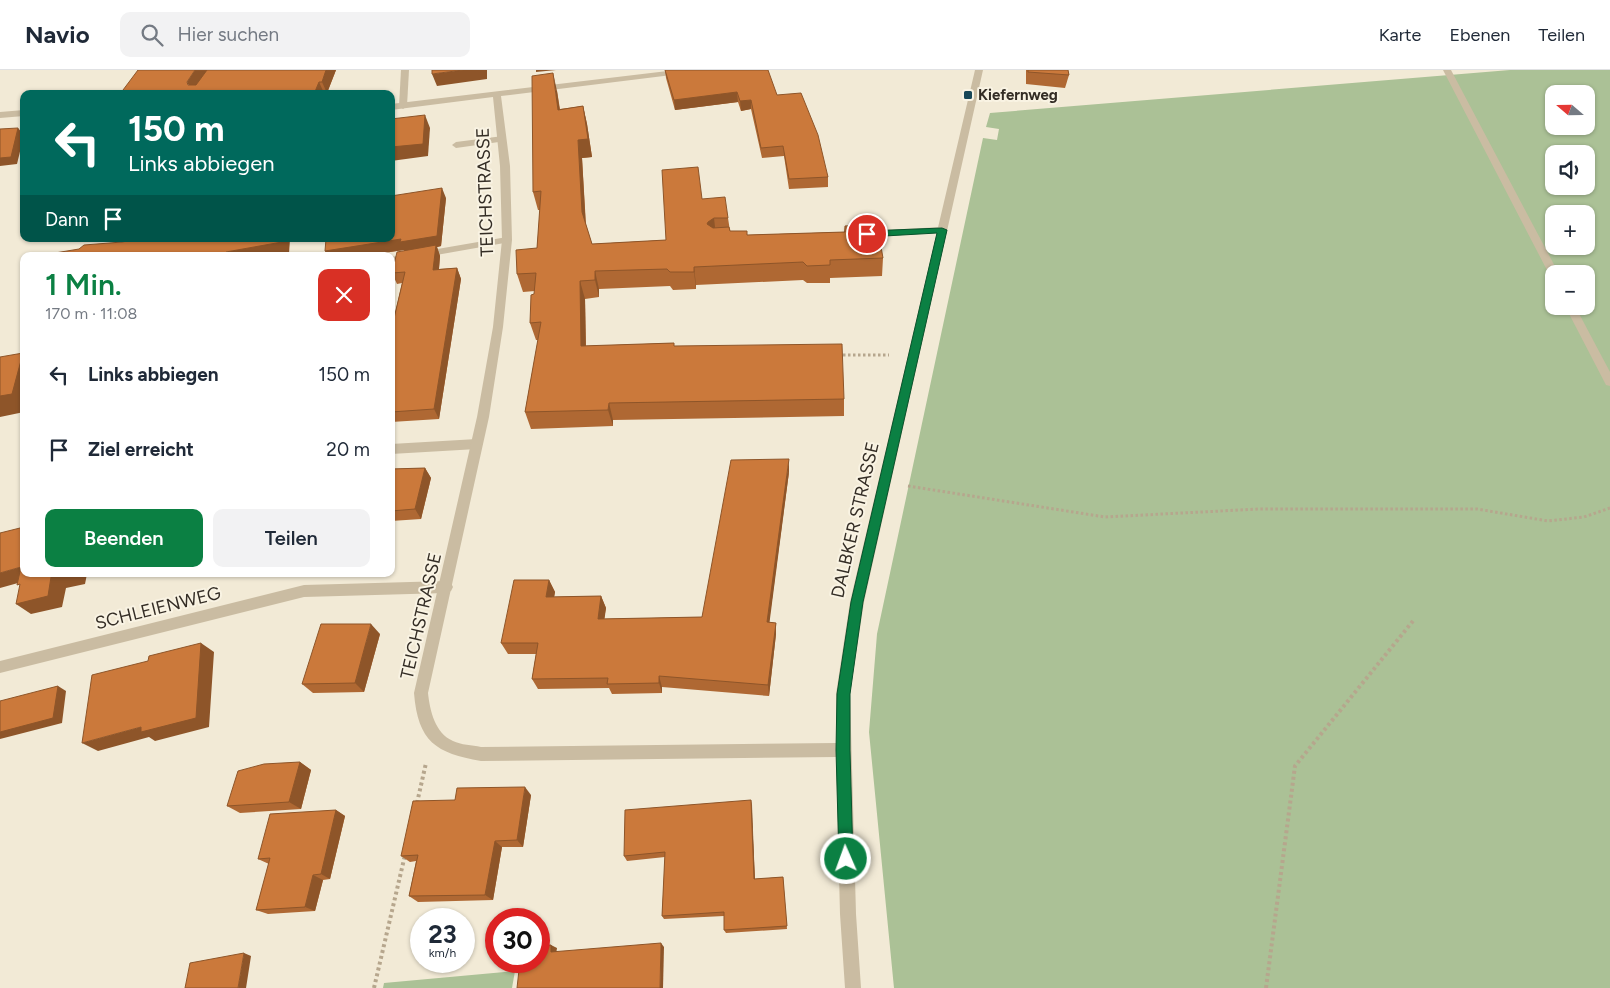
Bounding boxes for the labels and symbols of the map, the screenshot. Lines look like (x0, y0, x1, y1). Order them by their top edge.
north arrow (1545, 85, 1595, 135)
place label: Kiefernweg (978, 86, 1058, 104)
marker: Kiefernweg (962, 89, 974, 101)
street label: TEICHSTRASSE (472, 127, 498, 257)
pin (846, 213, 888, 255)
street label: DALBKER STRASSE (826, 440, 884, 600)
street label: TEICHSTRASSE (396, 551, 446, 681)
street label: SCHLEIENWEG (93, 582, 223, 634)
position arrow (819, 832, 871, 884)
speed limit sign: 30 (485, 908, 550, 973)

